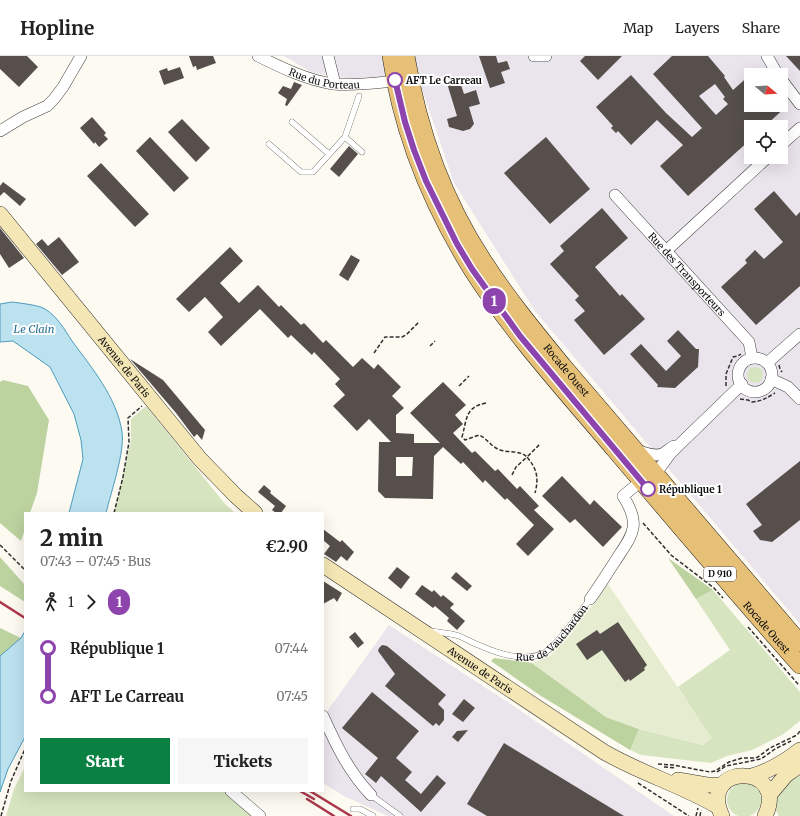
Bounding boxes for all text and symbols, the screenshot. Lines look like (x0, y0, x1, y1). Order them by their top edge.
text: Hopline (20, 16, 94, 40)
text: Map (623, 19, 653, 37)
text: Layers (675, 19, 720, 37)
text: Share (742, 19, 780, 37)
street label: Rue du Porteau (287, 65, 360, 92)
north arrow (744, 68, 788, 112)
map controls (744, 68, 788, 164)
marker: AFT Le Carreau (387, 72, 403, 88)
place label: AFT Le Carreau (405, 74, 483, 87)
button: locate (744, 120, 788, 164)
street label: Rue des Transporteurs (645, 230, 728, 319)
line badge: 1 (481, 288, 507, 314)
text: 1 (491, 292, 497, 310)
water label: Le Clain (14, 322, 55, 336)
street label: Avenue de Paris (95, 333, 153, 400)
street label: Rocade Ouest (541, 341, 592, 399)
marker: République 1 (640, 481, 656, 497)
place label: République 1 (659, 483, 722, 496)
text: 2 min (40, 524, 103, 552)
text: €2.90 (265, 537, 308, 556)
text: 07:43 – 07:45 · Bus (40, 553, 151, 570)
road number: D 910 (704, 567, 736, 581)
icon: walk (40, 591, 62, 613)
icon: forward (80, 591, 102, 613)
text: 1 (116, 593, 122, 611)
text: 1 (68, 594, 74, 611)
street label: Rocade Ouest (740, 599, 793, 656)
street label: Rue de Vauchardon (515, 602, 591, 664)
text: République 1 (70, 639, 164, 658)
text: 07:44 (275, 640, 308, 657)
street label: Avenue de Paris (444, 643, 515, 697)
text: AFT Le Carreau (70, 687, 184, 706)
text: 07:45 (276, 688, 308, 705)
button: Start (40, 738, 170, 784)
button: Tickets (178, 738, 308, 784)

